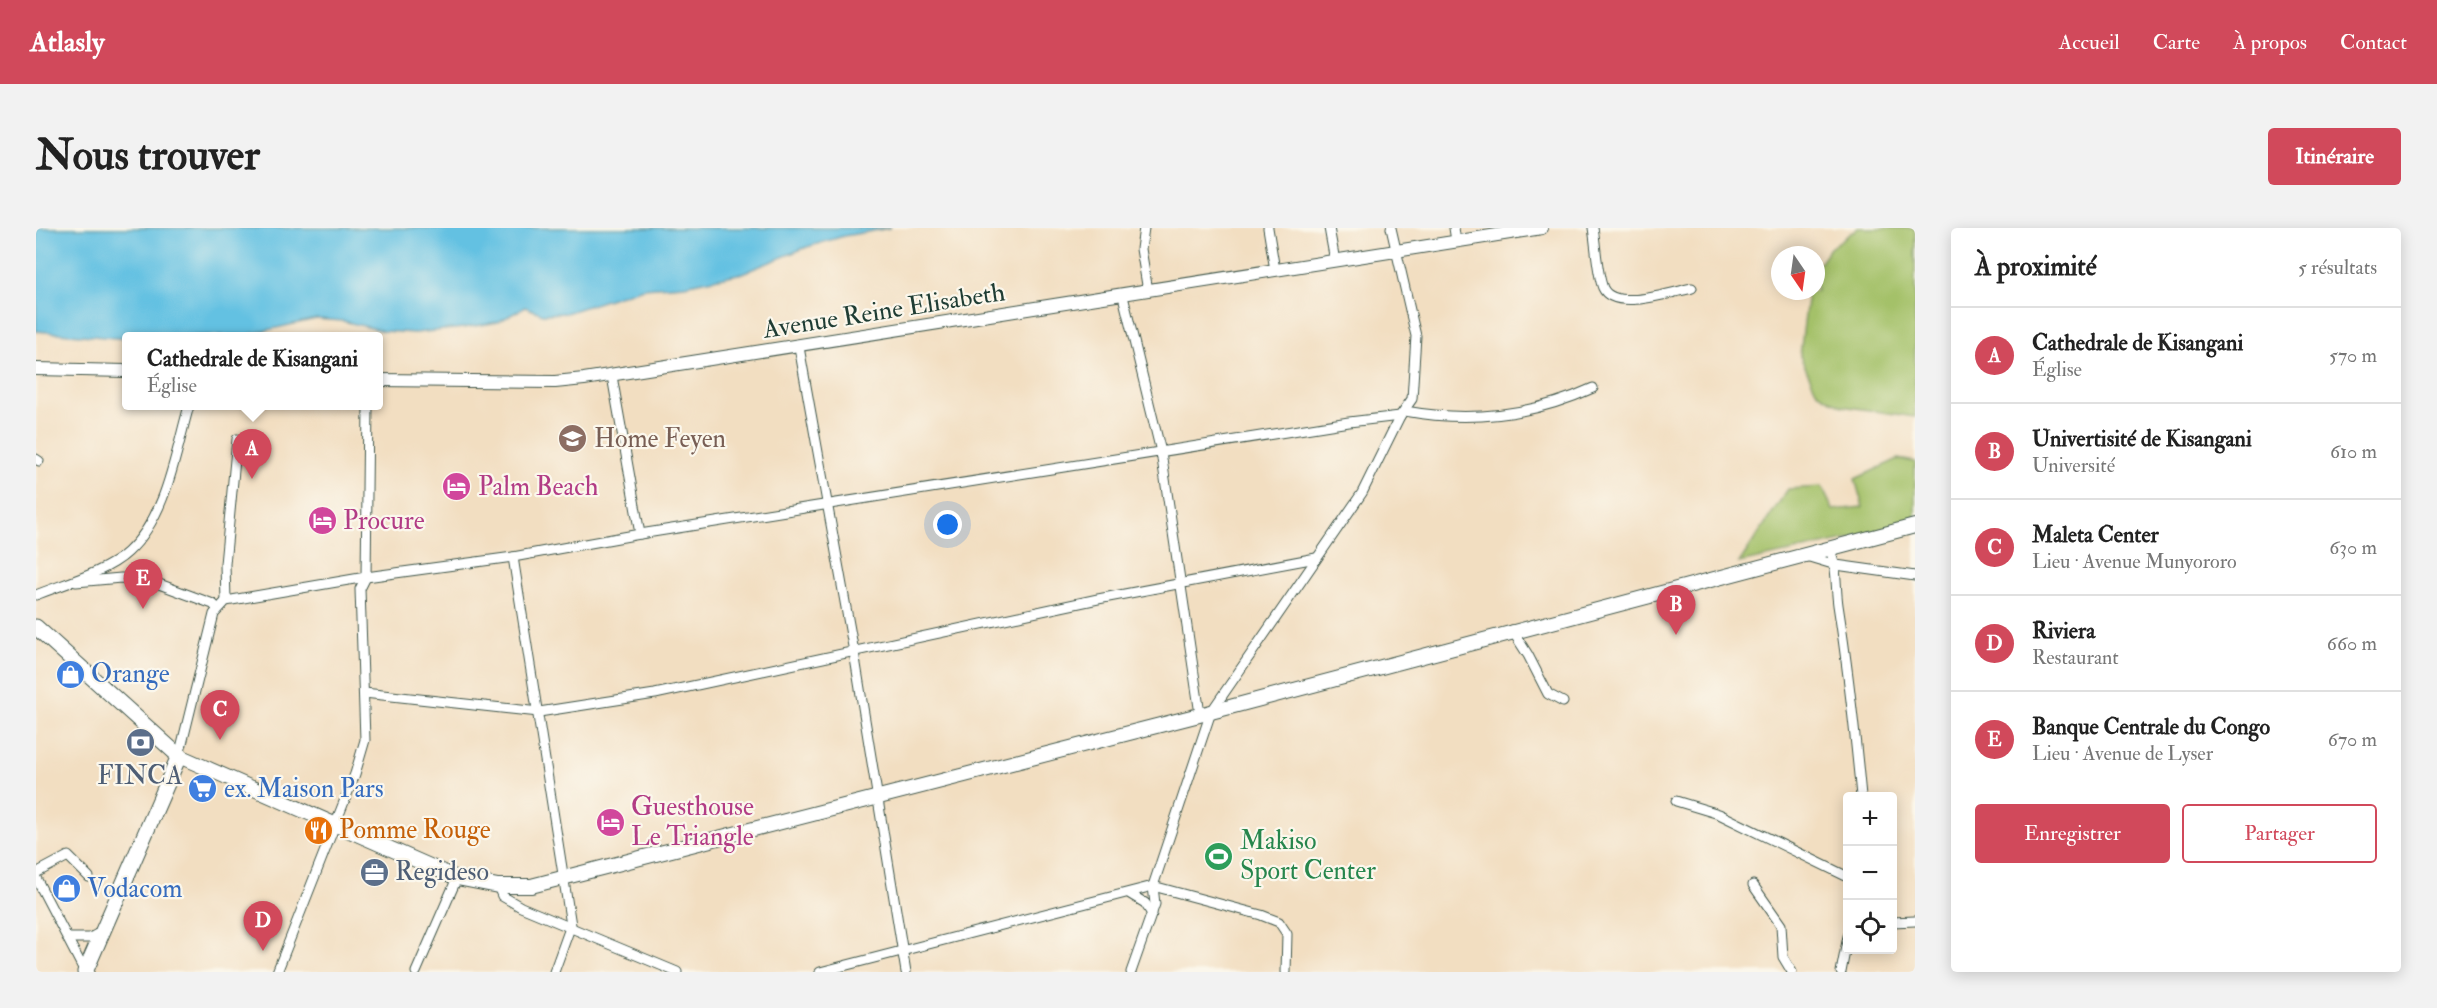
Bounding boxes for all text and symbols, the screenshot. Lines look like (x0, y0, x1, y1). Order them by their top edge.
text: Atlasly (30, 25, 104, 60)
text: Accueil (2059, 29, 2120, 56)
text: Carte (2153, 29, 2200, 56)
text: À propos (2233, 29, 2307, 56)
text: Contact (2340, 29, 2407, 56)
button: Itinéraire (2268, 128, 2401, 185)
text: Nous trouver (36, 130, 260, 182)
north arrow (1771, 246, 1825, 300)
text: À proximité (1975, 251, 2097, 283)
text: 5 résultats (2298, 255, 2377, 280)
street label: Avenue Reine Elisabeth (760, 276, 1008, 346)
text: Cathedrale de Kisangani (2032, 329, 2243, 357)
popup (122, 332, 383, 410)
text: A (1988, 343, 2001, 368)
text: 570 m (2329, 343, 2377, 368)
text: Cathedrale de Kisangani (147, 345, 358, 373)
text: Église (2032, 357, 2082, 382)
text: Église (147, 373, 197, 398)
school or university icon: Home Feyen (557, 423, 589, 455)
place label: Home Feyen (594, 423, 726, 455)
text: Univertisité de Kisangani (2032, 425, 2252, 453)
pin: A (232, 430, 272, 479)
text: B (1988, 439, 2001, 464)
text: 610 m (2330, 439, 2377, 464)
text: Université (2032, 453, 2115, 478)
hotel icon: Palm Beach (441, 471, 473, 503)
place label: Palm Beach (478, 471, 599, 503)
hotel icon: Procure (306, 505, 338, 537)
place label: Procure (343, 505, 425, 537)
your location (933, 510, 962, 539)
text: Maleta Center (2032, 521, 2159, 549)
text: C (1987, 535, 2002, 560)
text: 630 m (2329, 535, 2377, 560)
text: Lieu · Avenue Munyororo (2032, 549, 2237, 574)
pin: E (124, 560, 162, 609)
pin: B (1656, 586, 1696, 635)
text: Riviera (2032, 617, 2095, 645)
text: D (1986, 631, 2003, 656)
text: 660 m (2327, 631, 2377, 656)
text: Restaurant (2032, 645, 2119, 670)
shop icon: Orange (54, 658, 86, 690)
place label: Orange (91, 658, 170, 690)
pin: C (200, 690, 240, 740)
text: Banque Centrale du Congo (2032, 713, 2270, 741)
bank icon: FINCA (124, 726, 156, 758)
text: E (1987, 727, 2002, 752)
text: 670 m (2328, 727, 2377, 752)
text: Lieu · Avenue de Lyser (2032, 741, 2213, 766)
place label: FINCA (97, 760, 183, 792)
supermarket icon: ex. Maison Pars (187, 773, 219, 805)
place label: ex. Maison Pars (224, 773, 384, 805)
place label: Guesthouse Le Triangle (631, 791, 754, 853)
map controls (1843, 792, 1897, 954)
button: + (1843, 792, 1897, 846)
button: Enregistrer (1975, 804, 2170, 863)
button: Partager (2182, 804, 2377, 863)
hotel icon: Guesthouse Le Triangle (594, 806, 626, 838)
restaurant icon: Pomme Rouge (302, 814, 334, 846)
place label: Pomme Rouge (339, 814, 491, 846)
place label: Makiso Sport Center (1240, 825, 1376, 888)
sports icon: Makiso Sport Center (1203, 840, 1235, 872)
button: − (1843, 846, 1897, 900)
office icon: Regideso (358, 856, 390, 888)
place label: Regideso (395, 856, 489, 888)
shop icon: Vodacom (50, 873, 82, 905)
place label: Vodacom (87, 873, 182, 905)
button: locate (1843, 900, 1897, 954)
pin: D (244, 902, 282, 951)

